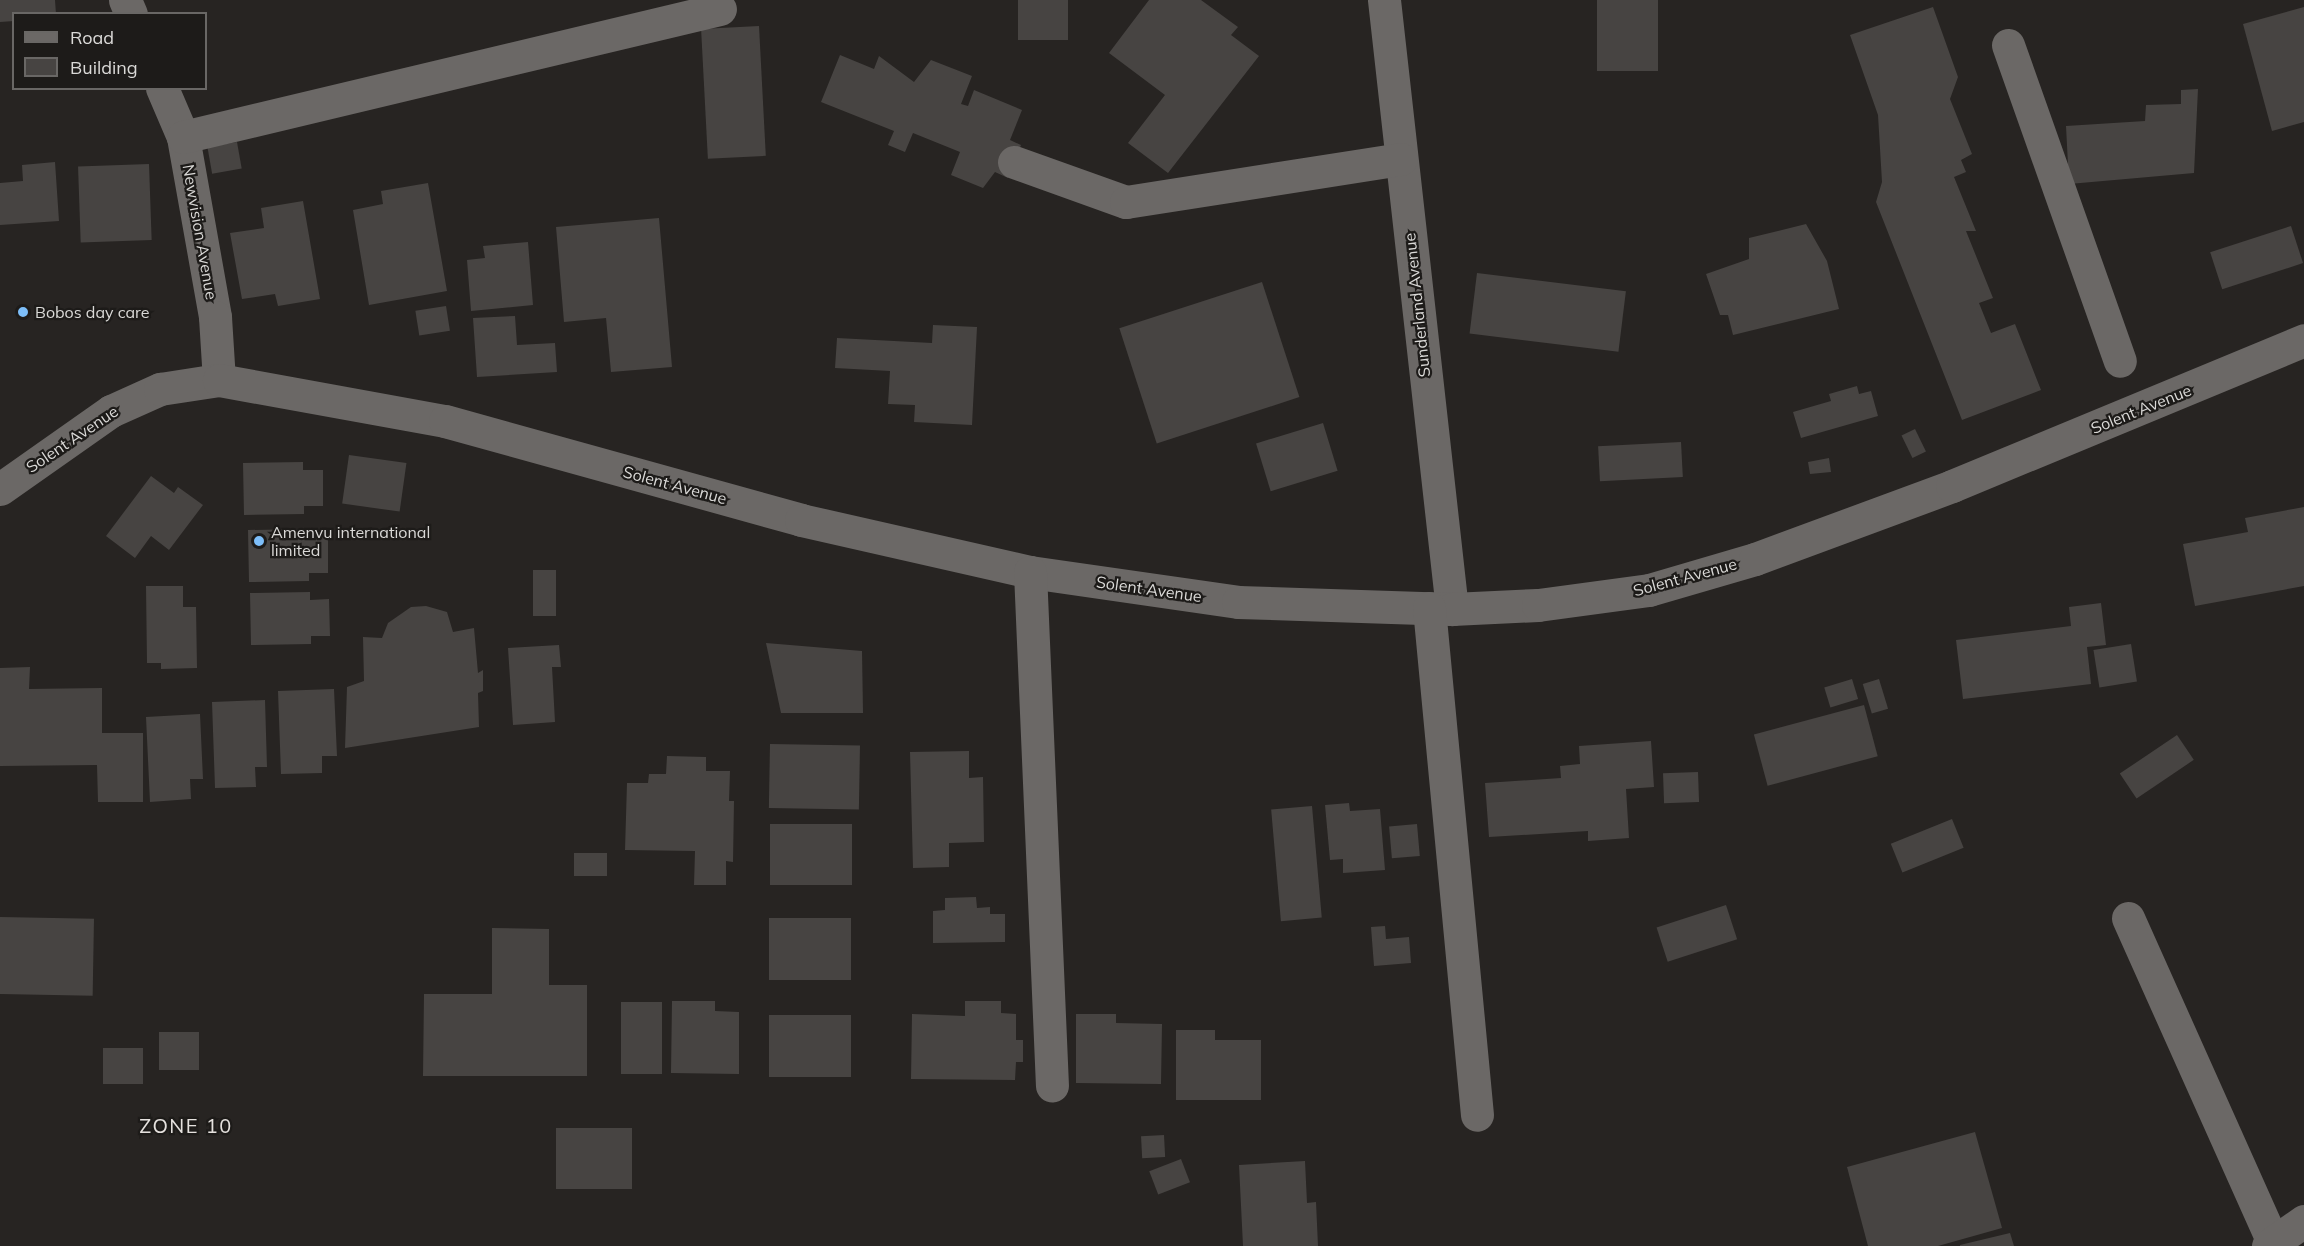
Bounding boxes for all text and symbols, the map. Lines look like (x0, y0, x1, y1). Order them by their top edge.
legend (12, 12, 207, 90)
text: Road (70, 26, 114, 49)
text: Building (70, 56, 138, 79)
street label: Newvision Avenue (179, 163, 221, 301)
street label: Sunderland Avenue (1400, 232, 1434, 378)
place label: Bobos day care (35, 302, 150, 322)
marker: Bobos day care (16, 305, 30, 319)
street label: Solent Avenue (2088, 380, 2194, 438)
street label: Solent Avenue (22, 401, 122, 477)
street label: Solent Avenue (621, 462, 729, 508)
place label: Amenvu international limited (271, 522, 430, 560)
marker: Amenvu international limited (252, 534, 266, 548)
street label: Solent Avenue (1631, 554, 1739, 600)
street label: Solent Avenue (1095, 572, 1203, 606)
district label: ZONE 10 (139, 1113, 233, 1137)

